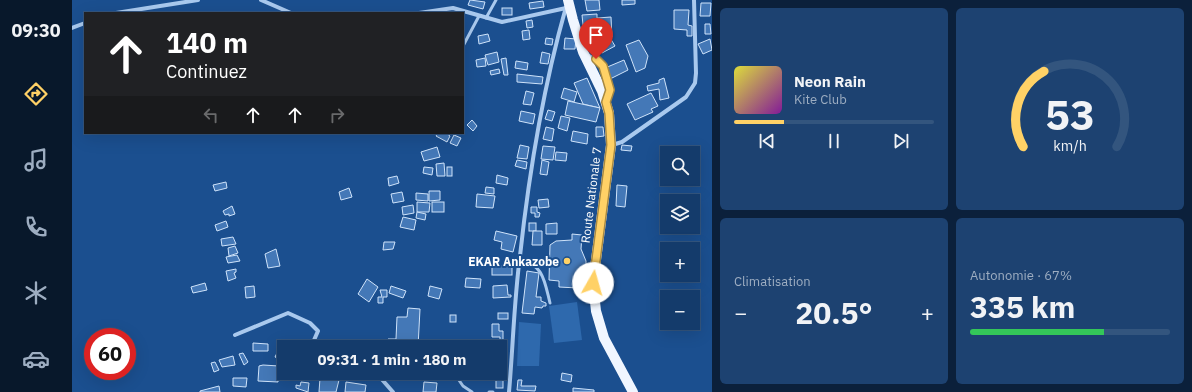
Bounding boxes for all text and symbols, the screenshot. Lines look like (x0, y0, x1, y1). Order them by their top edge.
pin (579, 18, 613, 59)
text: 09:30 (11, 19, 61, 42)
text: 140 m (166, 24, 248, 61)
icon: arrive (585, 24, 607, 46)
icon: ahead (100, 28, 152, 80)
text: Continuez (166, 60, 247, 83)
text: Neon Rain (794, 72, 866, 91)
icon: directions (22, 80, 50, 108)
text: 53 (1045, 87, 1095, 141)
text: Kite Club (794, 91, 847, 108)
icon: left (200, 104, 222, 126)
icon: ahead (242, 104, 264, 126)
icon: ahead (284, 104, 306, 126)
icon: right (326, 104, 348, 126)
icon: previous (756, 130, 778, 152)
icon: pause (823, 130, 845, 152)
icon: next (890, 130, 912, 152)
text: km/h (1053, 136, 1087, 155)
icon: music (22, 146, 50, 174)
street label: Route Nationale 7 (578, 146, 604, 244)
map controls (660, 146, 700, 330)
button: search (660, 146, 700, 186)
button: layers (660, 194, 700, 234)
icon: phone (22, 213, 50, 241)
button: + (660, 242, 700, 282)
place label: EKAR Ankazobe (468, 254, 559, 269)
marker: EKAR Ankazobe (562, 256, 572, 266)
position arrow (572, 262, 614, 304)
text: Autonomie · 67% (970, 267, 1072, 284)
text: Climatisation (734, 273, 811, 290)
icon: climate (22, 279, 50, 307)
text: 335 km (970, 287, 1075, 326)
button: − (660, 290, 700, 330)
text: 20.5° (795, 293, 873, 332)
text: − (734, 298, 747, 327)
text: + (921, 298, 934, 327)
speed limit sign: 60 (84, 328, 136, 380)
icon: car (22, 345, 50, 373)
text: 09:31 · 1 min · 180 m (318, 350, 466, 369)

